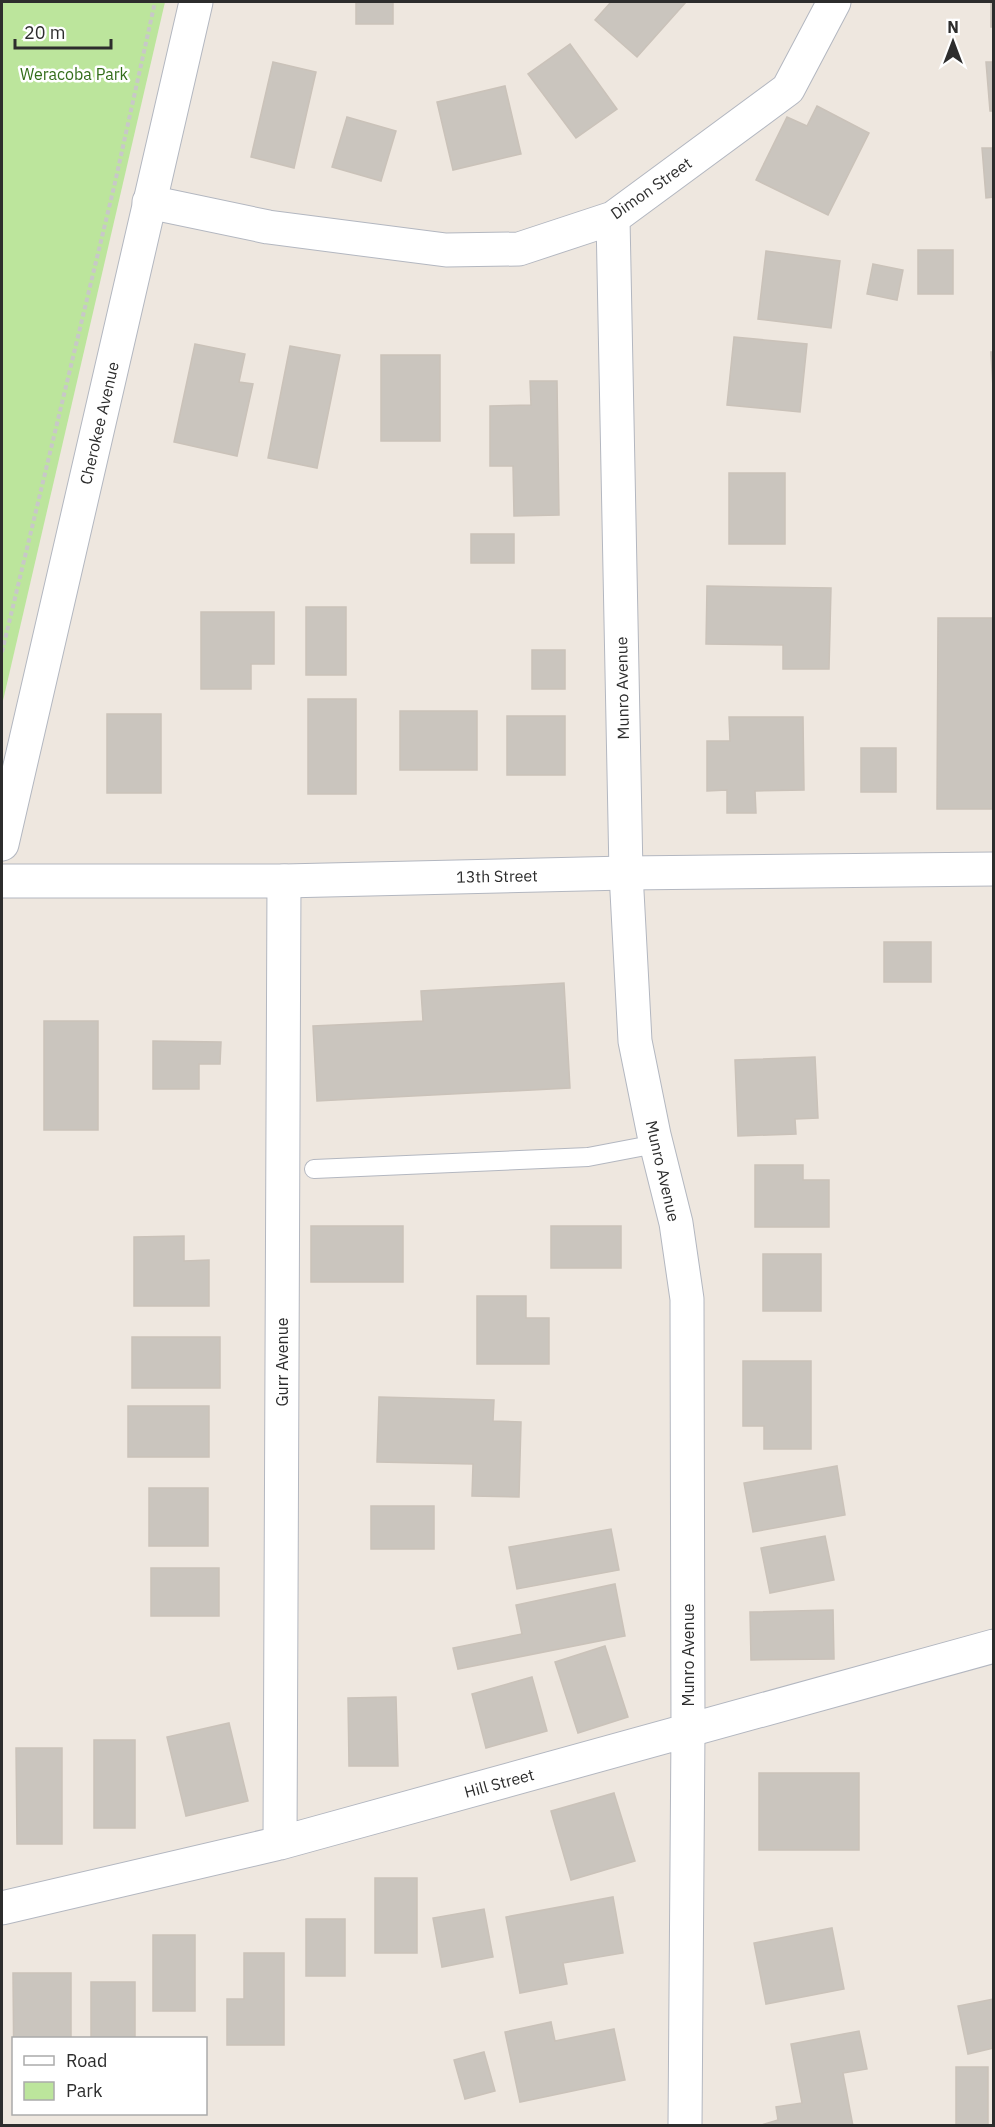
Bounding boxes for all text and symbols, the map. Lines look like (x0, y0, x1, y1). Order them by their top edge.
scale bar (15, 12, 111, 50)
north arrow (923, 12, 983, 72)
text: N (947, 17, 959, 37)
text: 20 m (24, 21, 66, 44)
park label: Weracoba Park (20, 64, 129, 84)
street label: Dimon Street (607, 153, 695, 223)
street label: Cherokee Avenue (75, 359, 123, 486)
street label: Munro Avenue (611, 636, 633, 740)
street label: 13th Street (456, 865, 538, 887)
street label: Munro Avenue (642, 1119, 684, 1224)
street label: Gurr Avenue (272, 1317, 292, 1407)
street label: Munro Avenue (678, 1603, 698, 1707)
street label: Hill Street (462, 1764, 536, 1802)
legend (12, 2037, 207, 2115)
text: Road (66, 2049, 107, 2072)
text: Park (66, 2079, 103, 2102)

